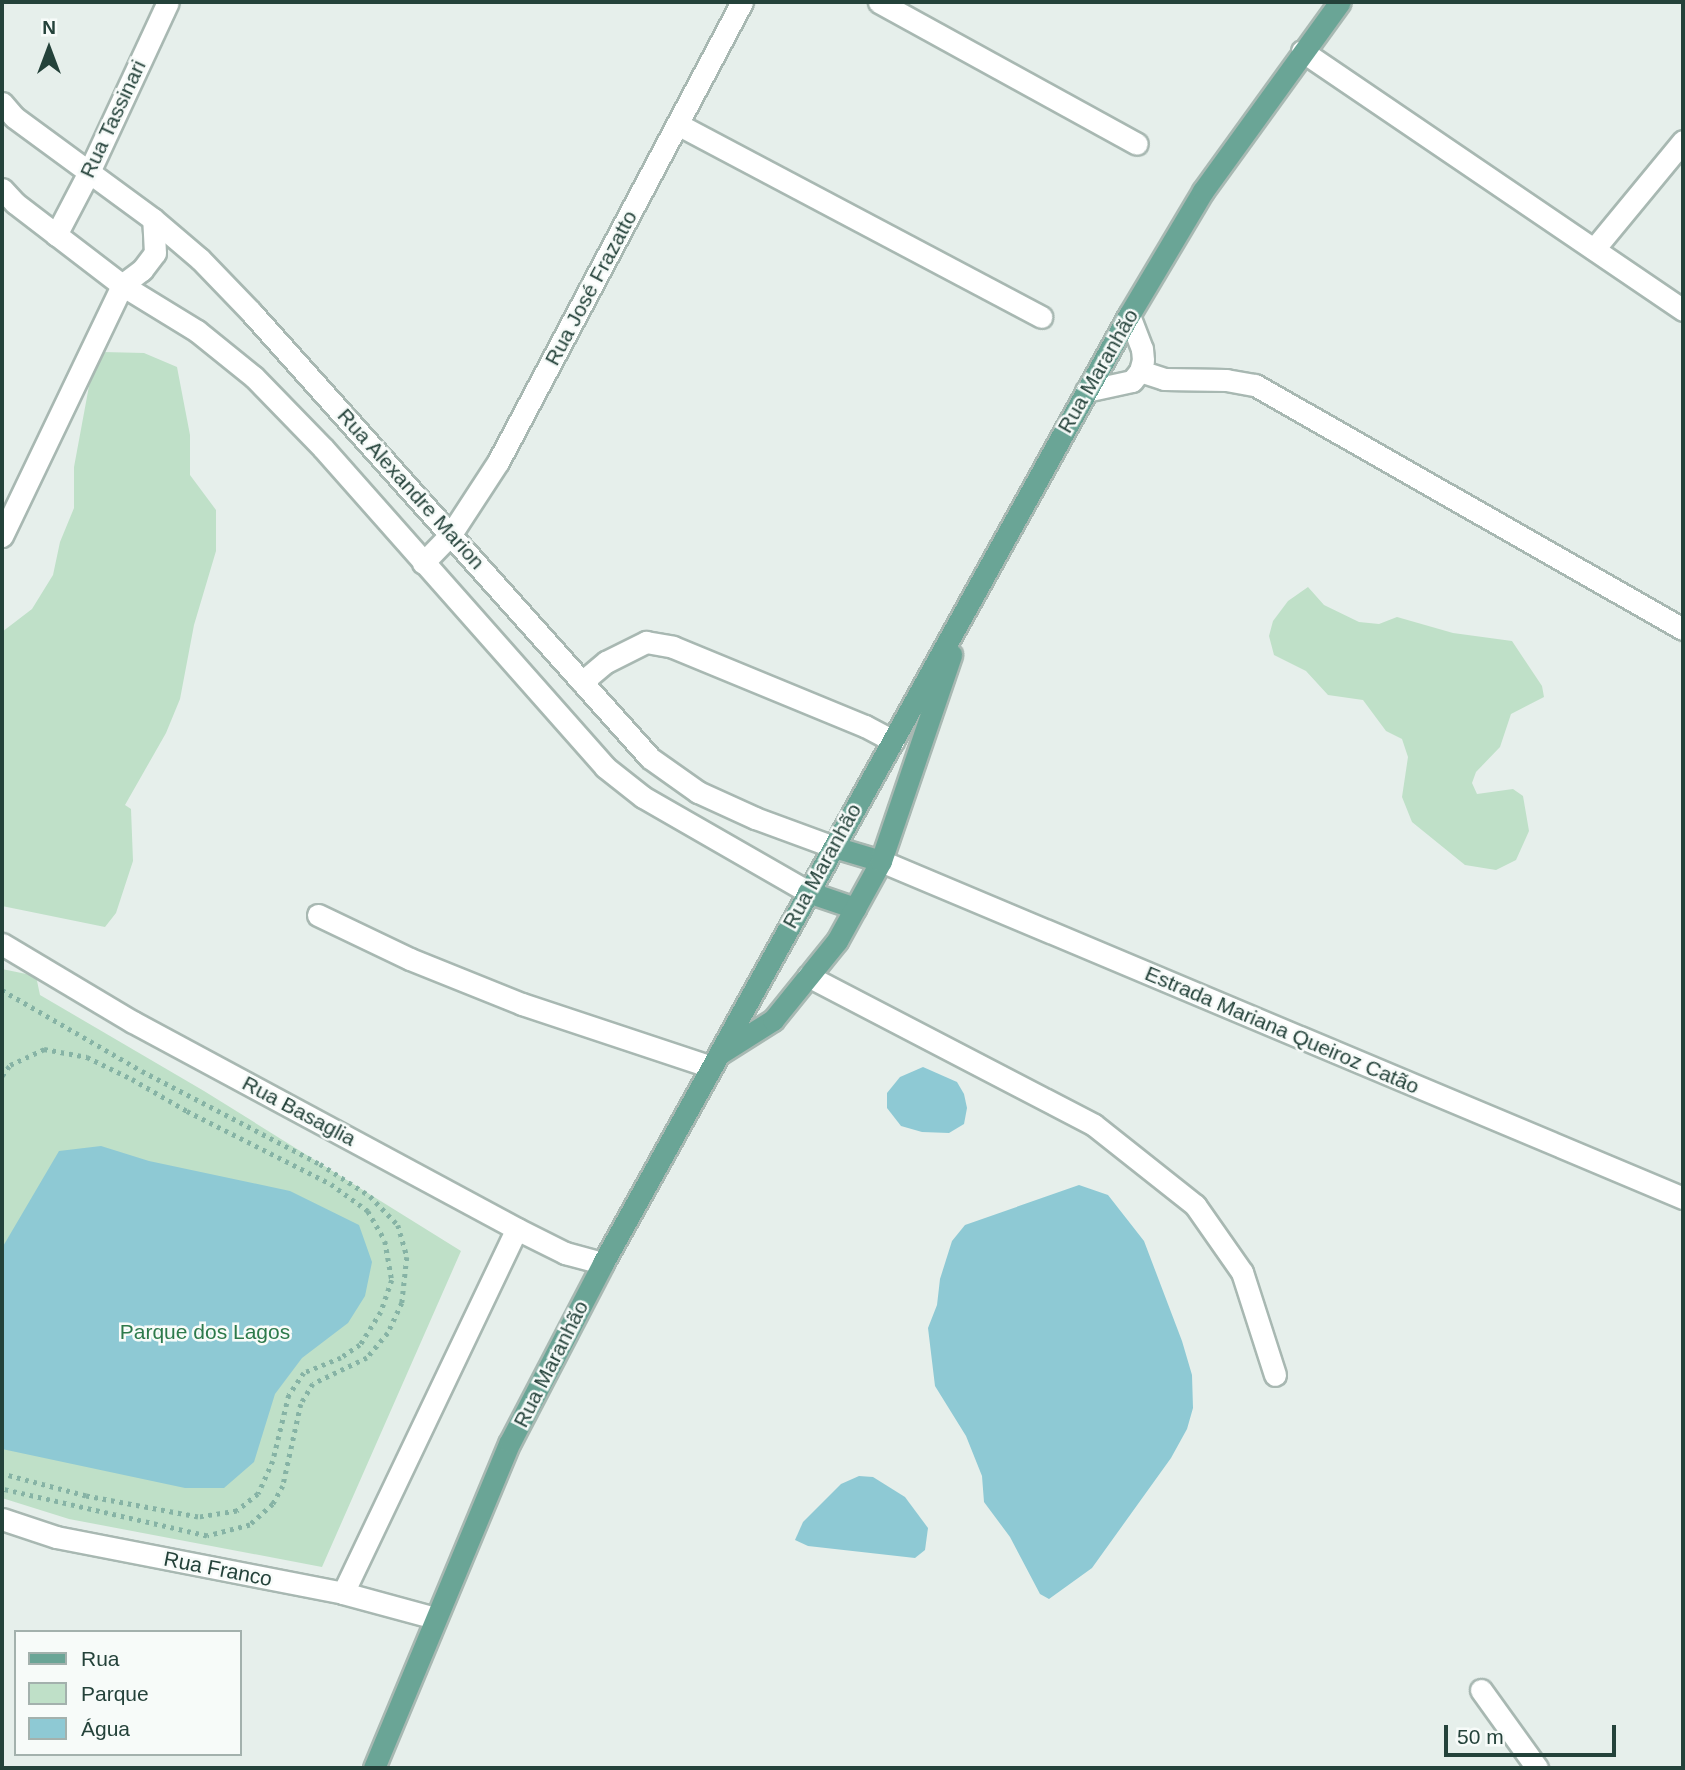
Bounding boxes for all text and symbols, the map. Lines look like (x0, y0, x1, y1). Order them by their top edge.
north arrow (14, 14, 84, 84)
text: N (42, 17, 56, 38)
street label: Rua Tassinari (75, 56, 151, 182)
street label: Rua José Frazatto (540, 206, 642, 370)
street label: Rua Maranhão (1052, 305, 1144, 437)
street label: Rua Alexandre Marion (332, 403, 490, 575)
street label: Rua Maranhão (777, 799, 867, 933)
street label: Estrada Mariana Queiroz Catão (1141, 961, 1423, 1099)
street label: Rua Basaglia (238, 1071, 360, 1151)
street label: Rua Maranhão (508, 1296, 594, 1432)
park label: Parque dos Lagos (120, 1319, 290, 1345)
street label: Rua Franco (162, 1546, 274, 1592)
legend (14, 1630, 242, 1756)
text: Rua (81, 1647, 120, 1670)
text: Parque (81, 1682, 149, 1705)
scale bar (1447, 1710, 1618, 1754)
text: Água (81, 1717, 130, 1740)
text: 50 m (1457, 1725, 1504, 1748)

